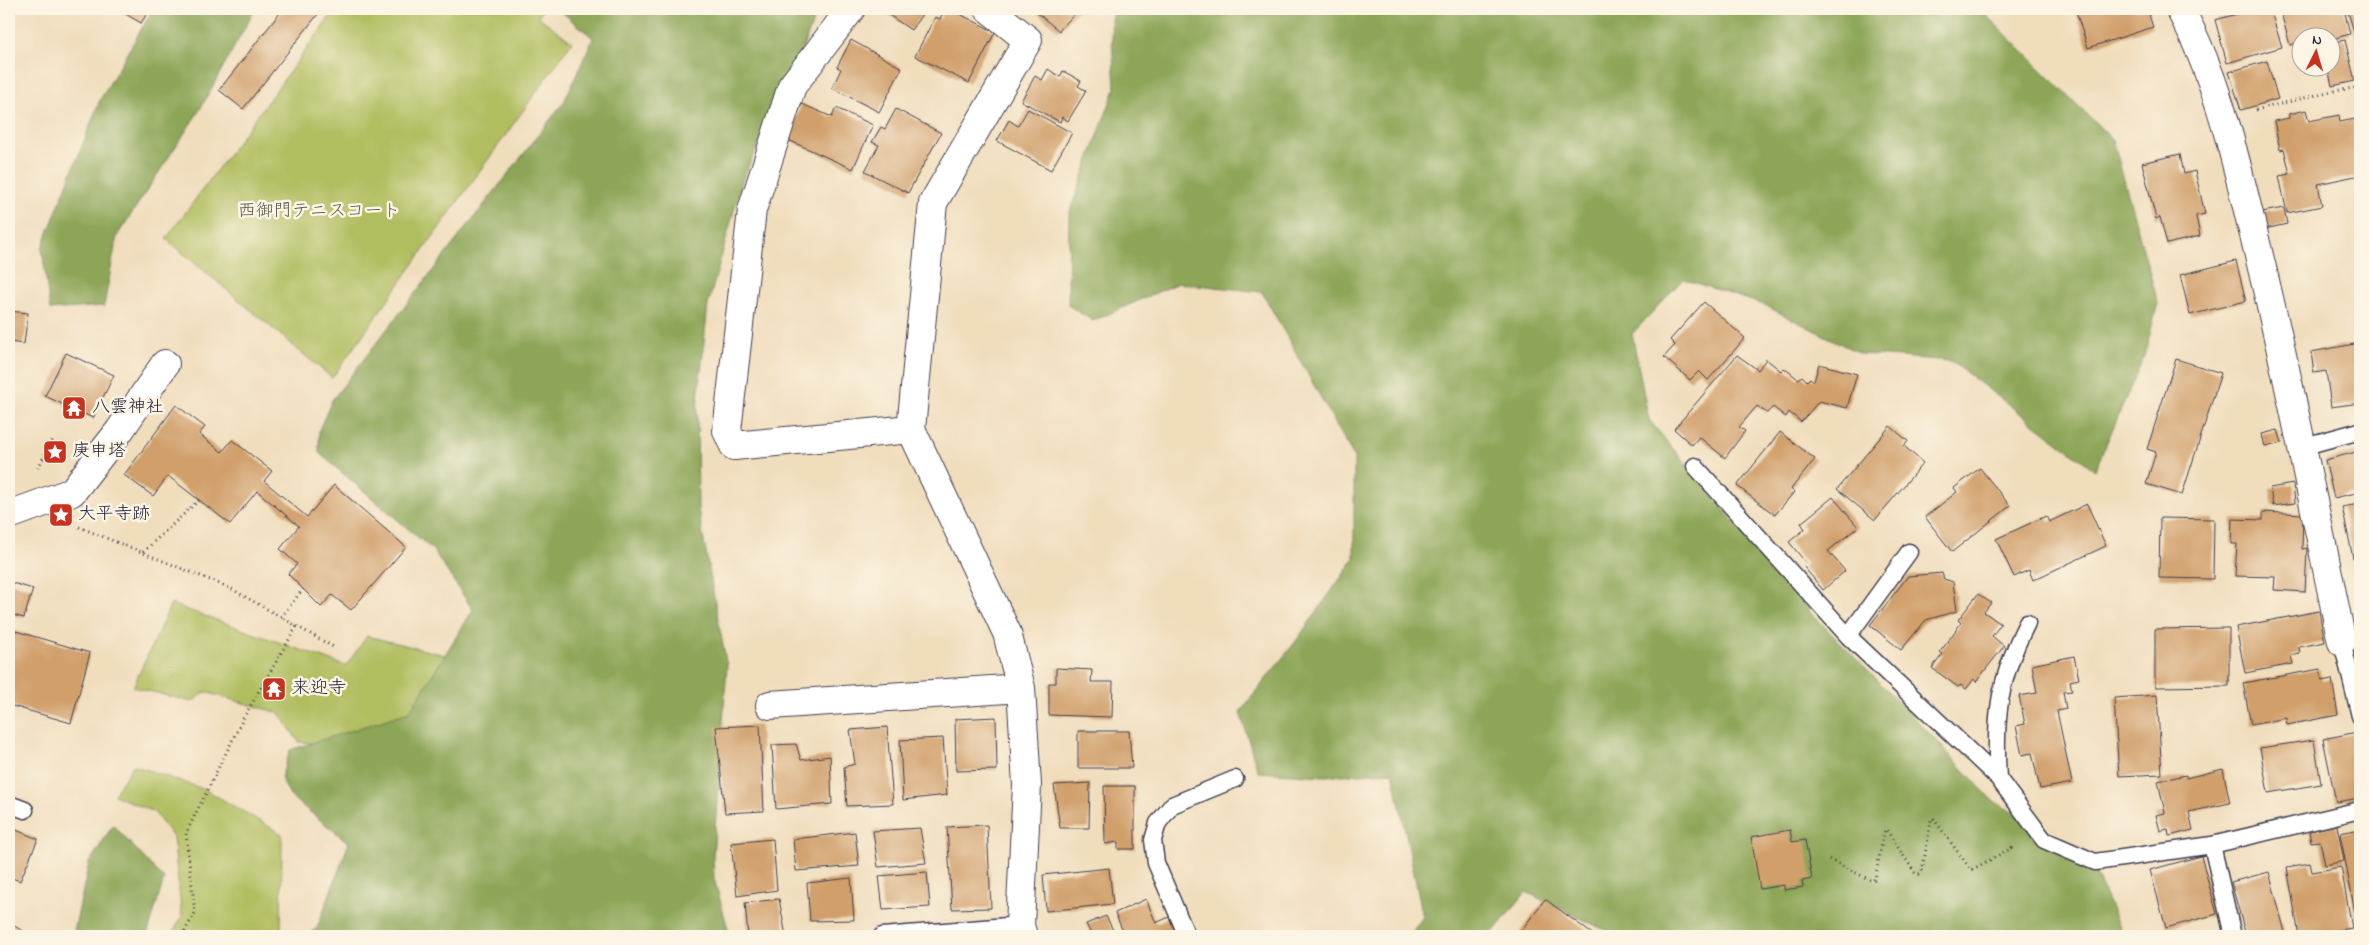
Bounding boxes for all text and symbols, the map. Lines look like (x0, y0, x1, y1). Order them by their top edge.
north arrow (2292, 28, 2342, 78)
text: N (2311, 30, 2323, 51)
park label: 西御門テニスコート (238, 199, 400, 225)
temple icon: 八雲神社 (61, 395, 87, 421)
place label: 八雲神社 (92, 395, 164, 421)
place icon: 庚申塔 (42, 439, 68, 465)
place label: 庚申塔 (72, 439, 126, 465)
place icon: 大平寺跡 (48, 502, 74, 528)
place label: 大平寺跡 (78, 502, 150, 528)
temple icon: 来迎寺 (261, 676, 287, 702)
place label: 来迎寺 (292, 676, 346, 702)

